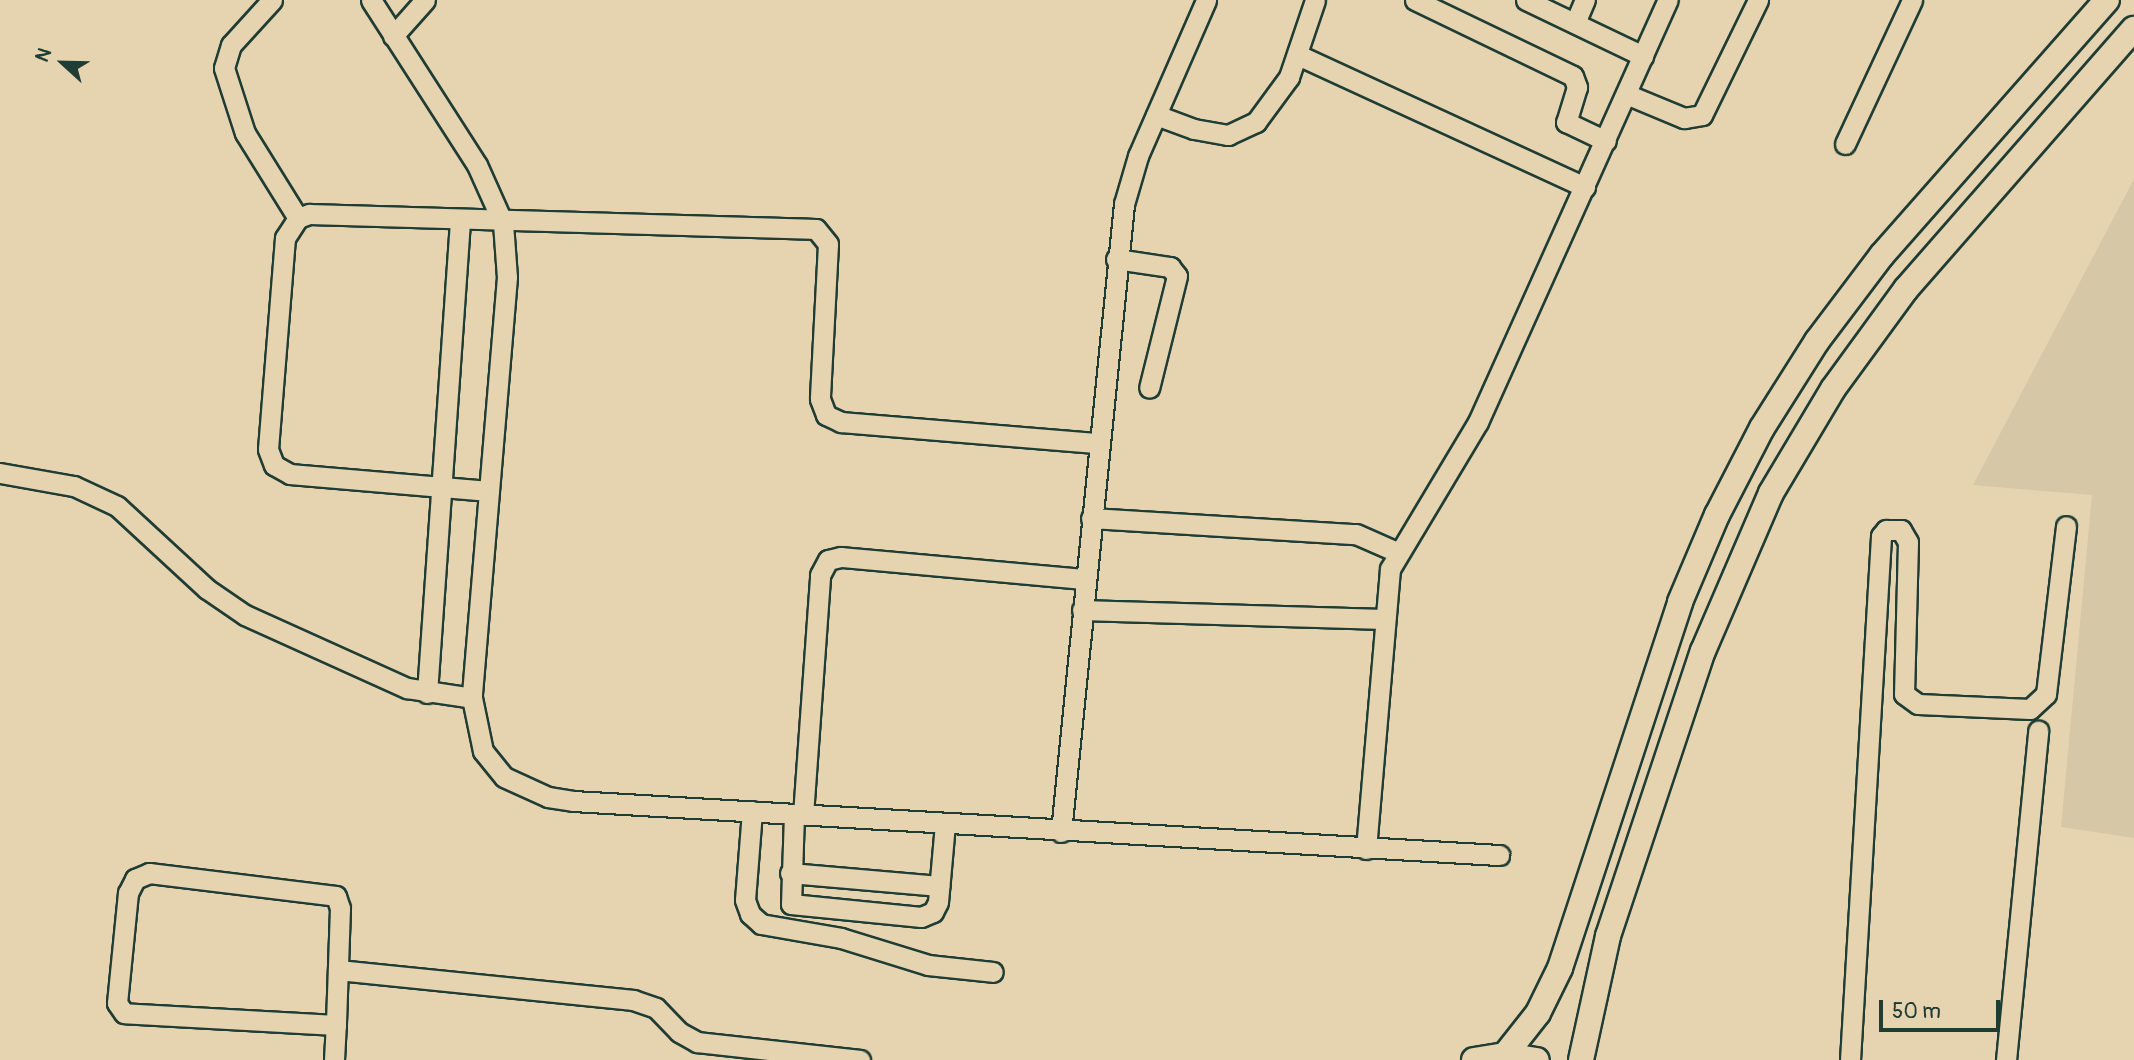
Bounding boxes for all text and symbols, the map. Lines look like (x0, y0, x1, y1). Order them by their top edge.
north arrow (28, 28, 98, 98)
text: N (30, 45, 57, 66)
scale bar (1882, 986, 2003, 1030)
text: 50 m (1892, 998, 1941, 1025)

